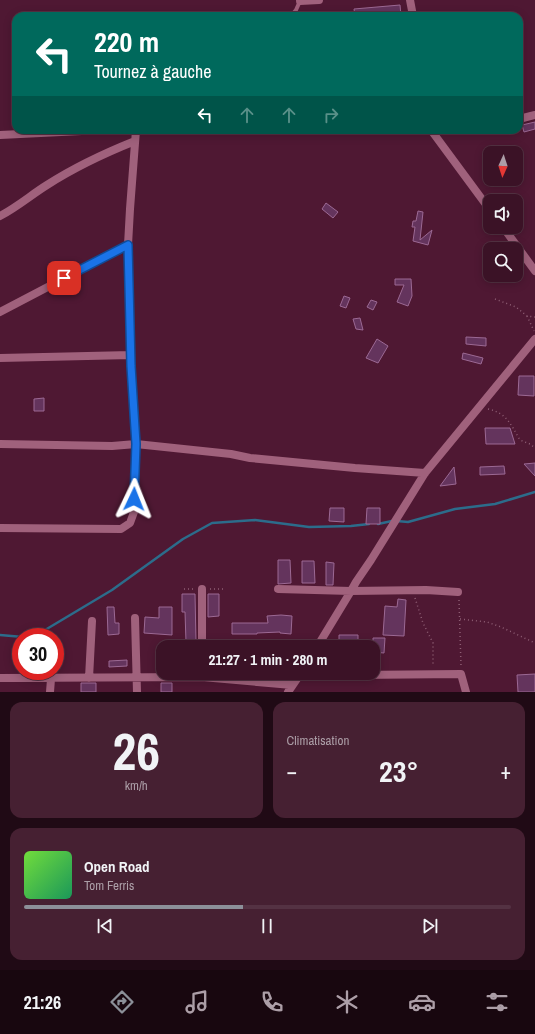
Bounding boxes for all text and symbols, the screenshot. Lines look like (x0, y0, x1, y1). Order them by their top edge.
text: 220 m (94, 23, 159, 61)
icon: left (28, 28, 80, 80)
text: Tournez à gauche (94, 59, 211, 84)
icon: left (194, 104, 216, 126)
icon: ahead (236, 104, 258, 126)
icon: ahead (278, 104, 300, 126)
icon: right (320, 104, 342, 126)
north arrow (483, 146, 523, 186)
map controls (483, 146, 523, 282)
button: sound (483, 194, 523, 234)
button: search (483, 242, 523, 282)
pin (47, 261, 81, 295)
icon: arrive (53, 267, 75, 289)
position arrow (113, 478, 155, 520)
speed limit sign: 30 (12, 628, 64, 680)
text: 21:27 · 1 min · 280 m (209, 649, 327, 670)
text: 26 (113, 716, 160, 786)
text: Climatisation (287, 732, 349, 749)
text: 23° (379, 751, 418, 791)
text: − (287, 756, 297, 786)
text: + (500, 756, 511, 786)
text: km/h (125, 777, 148, 794)
text: Open Road (84, 856, 150, 877)
text: Tom Ferris (84, 877, 134, 894)
icon: previous (94, 915, 116, 937)
icon: pause (256, 915, 278, 937)
icon: next (419, 915, 441, 937)
icon: directions (108, 988, 136, 1016)
icon: music (183, 988, 211, 1016)
icon: phone (258, 988, 286, 1016)
icon: climate (333, 988, 361, 1016)
icon: car (408, 988, 436, 1016)
icon: filters (483, 988, 511, 1016)
text: 21:26 (24, 990, 61, 1015)

